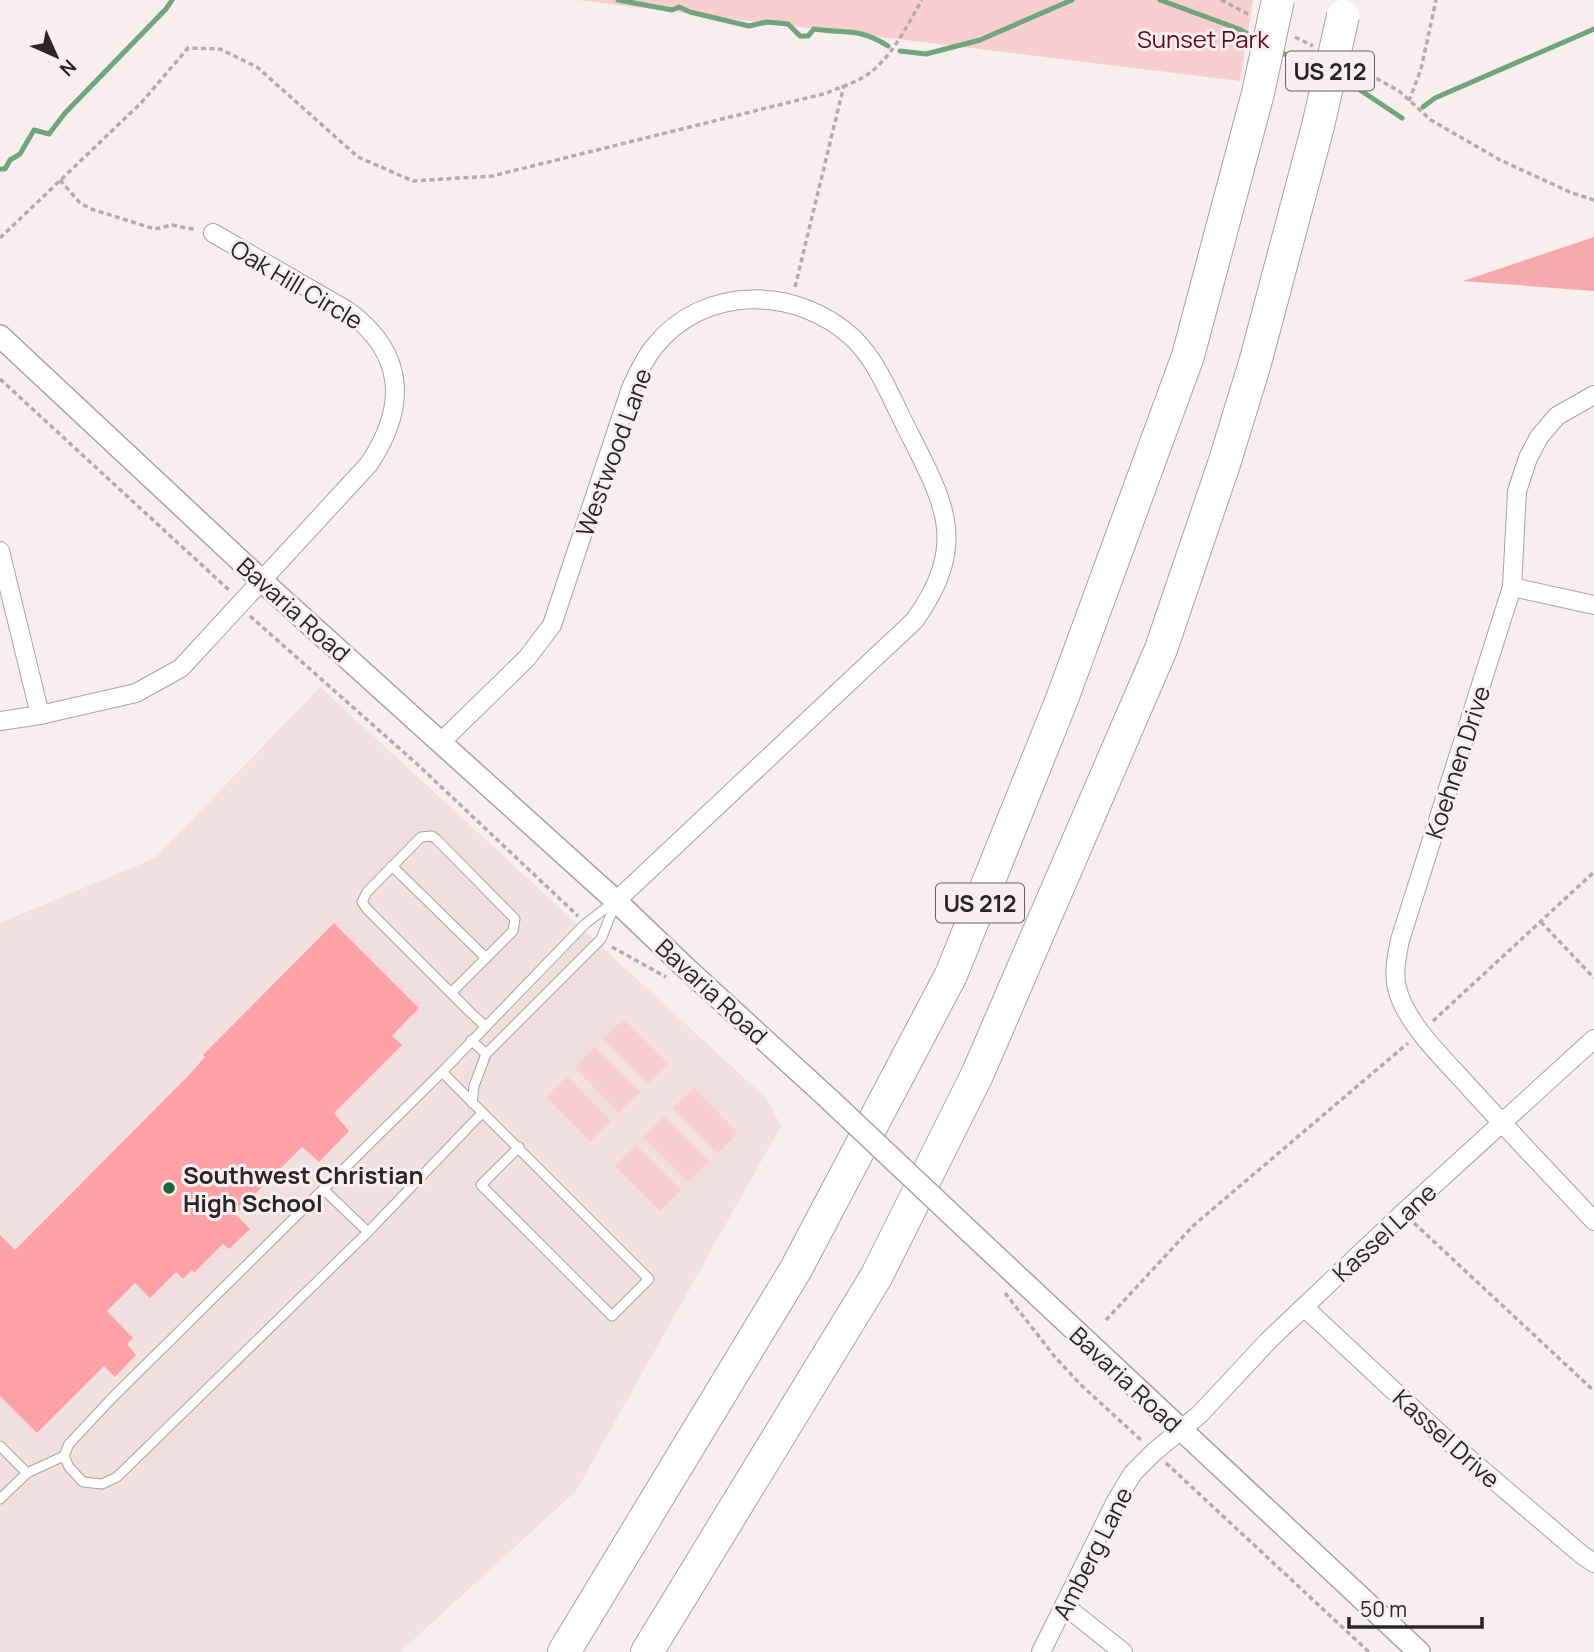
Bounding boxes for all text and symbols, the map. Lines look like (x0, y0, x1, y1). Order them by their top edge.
north arrow (21, 21, 91, 91)
park label: Sunset Park (1137, 22, 1270, 55)
road number: US 212 (1286, 52, 1374, 90)
text: N (54, 54, 82, 82)
street label: Oak Hill Circle (225, 231, 369, 337)
street label: Westwood Lane (567, 363, 659, 541)
street label: Bavaria Road (230, 549, 358, 669)
street label: Koehnen Drive (1417, 681, 1497, 843)
road number: US 212 (936, 884, 1024, 922)
street label: Bavaria Road (649, 931, 775, 1051)
place label: Southwest Christian High School (183, 1158, 423, 1219)
street label: Kassel Lane (1325, 1175, 1443, 1289)
marker: Southwest Christian High School (161, 1180, 177, 1196)
street label: Bavaria Road (1063, 1319, 1189, 1439)
street label: Kassel Drive (1386, 1381, 1508, 1495)
street label: Amberg Lane (1044, 1481, 1140, 1625)
scale bar (1349, 1586, 1482, 1630)
text: 50 m (1360, 1595, 1407, 1623)

